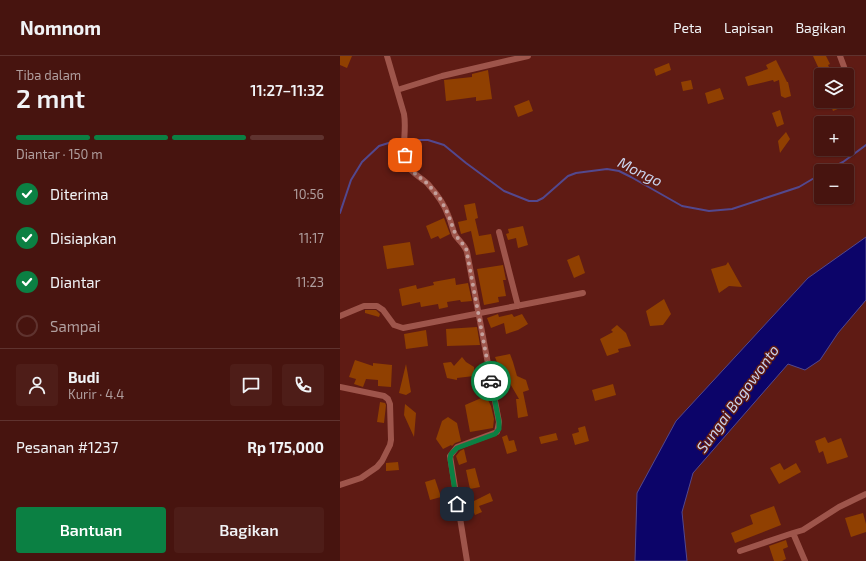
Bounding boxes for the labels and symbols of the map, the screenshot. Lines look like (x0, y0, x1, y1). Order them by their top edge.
pin (388, 138, 422, 172)
water label: Mongo (615, 153, 666, 190)
water label: Sungai Bogowonto (692, 341, 782, 456)
courier (471, 361, 511, 401)
pin (440, 487, 474, 521)

